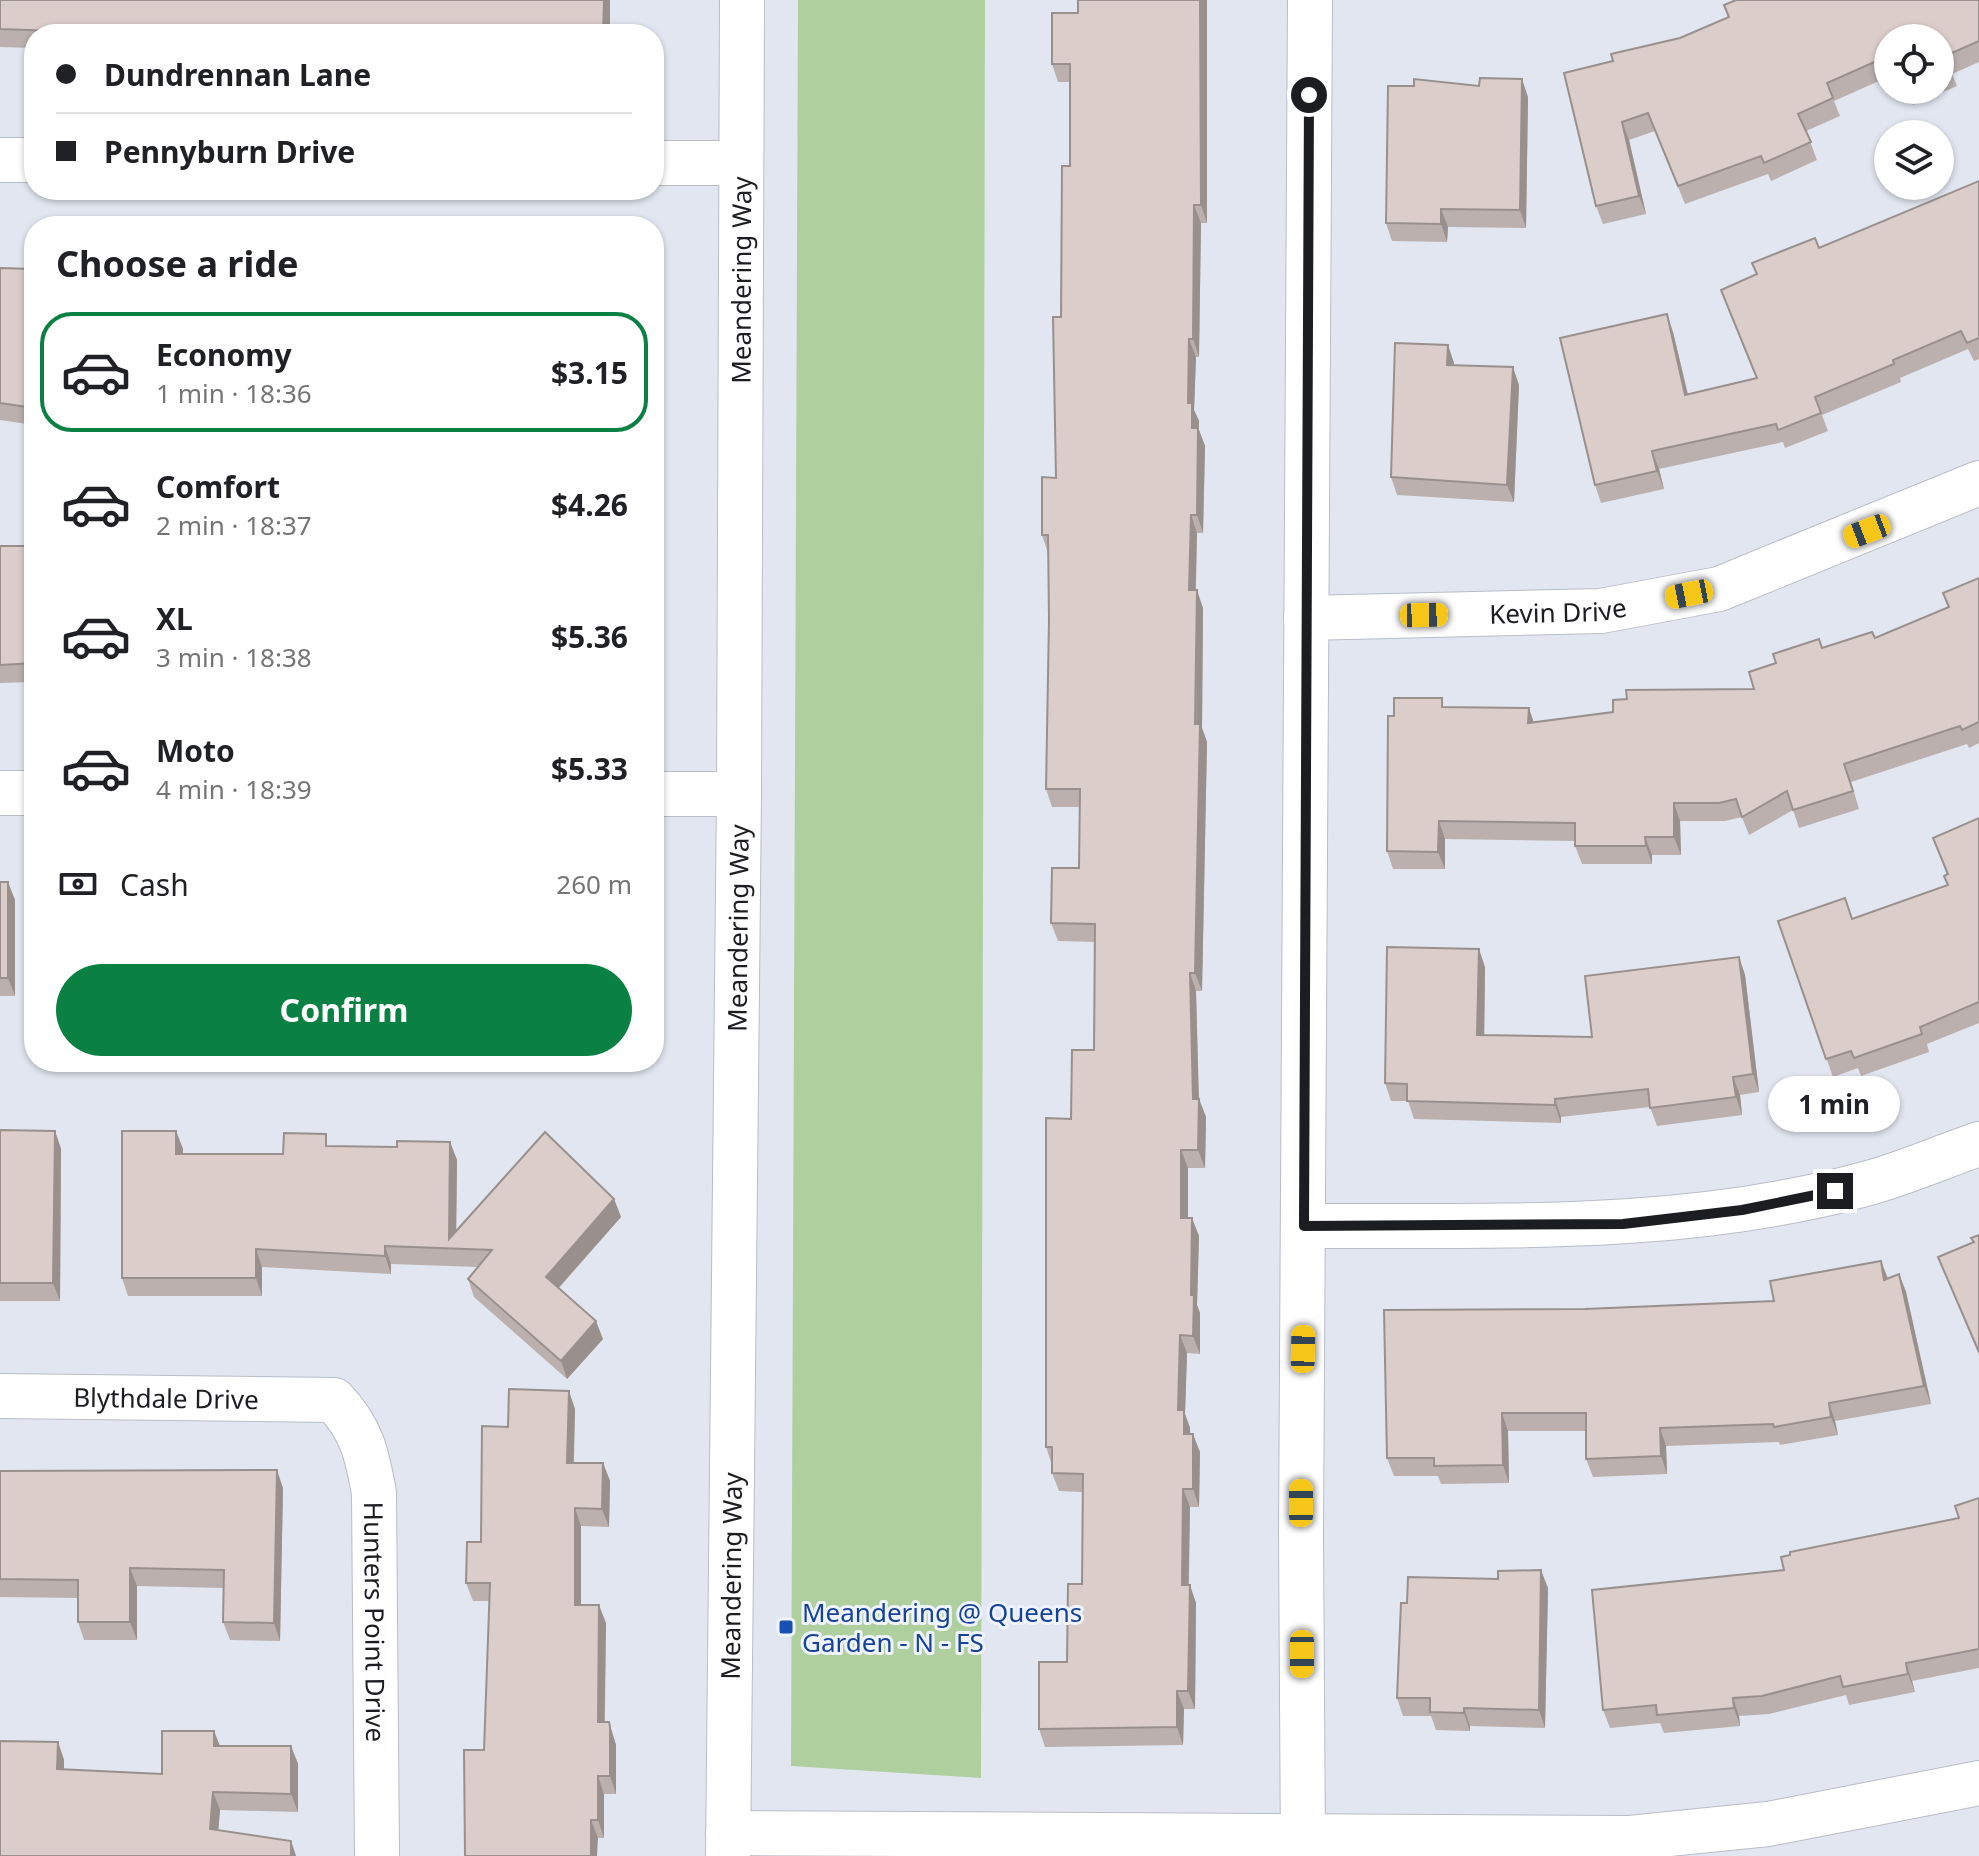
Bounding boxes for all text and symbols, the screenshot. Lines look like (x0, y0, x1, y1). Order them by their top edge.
map controls (1874, 24, 1954, 200)
button: locate (1874, 24, 1954, 104)
text: Dundrennan Lane (104, 54, 371, 95)
route start (1291, 77, 1327, 113)
button: layers (1874, 120, 1954, 200)
text: Pennyburn Drive (104, 131, 355, 172)
street label: Meandering Way (723, 176, 759, 384)
text: Choose a ride (56, 239, 298, 288)
text: Economy (156, 334, 292, 375)
icon: car (60, 336, 132, 408)
text: $3.15 (551, 352, 628, 393)
text: 1 min · 18:36 (156, 375, 312, 411)
text: Comfort (156, 466, 280, 507)
icon: car (60, 468, 132, 540)
text: $4.26 (551, 484, 628, 525)
text: 2 min · 18:37 (156, 507, 312, 543)
car (1840, 511, 1894, 551)
car (1663, 578, 1715, 610)
street label: Kevin Drive (1489, 589, 1629, 632)
text: XL (156, 598, 193, 639)
icon: car (60, 600, 132, 672)
car (1400, 603, 1448, 627)
text: $5.36 (551, 616, 628, 657)
text: 3 min · 18:38 (156, 639, 312, 675)
text: Moto (156, 730, 235, 771)
icon: car (60, 732, 132, 804)
text: $5.33 (551, 748, 628, 789)
text: 4 min · 18:39 (156, 771, 312, 807)
street label: Meandering Way (719, 823, 757, 1032)
icon: cash (56, 862, 100, 906)
text: Cash (120, 864, 189, 905)
text: 260 m (556, 866, 632, 902)
button: Confirm (56, 964, 632, 1056)
callout: 1 min (1769, 1075, 1901, 1131)
text: 1 min (1798, 1086, 1870, 1122)
route end (1817, 1173, 1853, 1209)
car (1291, 1325, 1315, 1373)
street label: Blythdale Drive (73, 1379, 259, 1417)
street label: Meandering Way (712, 1471, 750, 1680)
car (1289, 1479, 1313, 1527)
street label: Hunters Point Drive (356, 1502, 394, 1742)
place label: Meandering @ Queens Garden - N - FS (802, 1594, 1082, 1660)
marker: Meandering @ Queens Garden - N - FS (777, 1618, 795, 1636)
car (1290, 1630, 1314, 1678)

